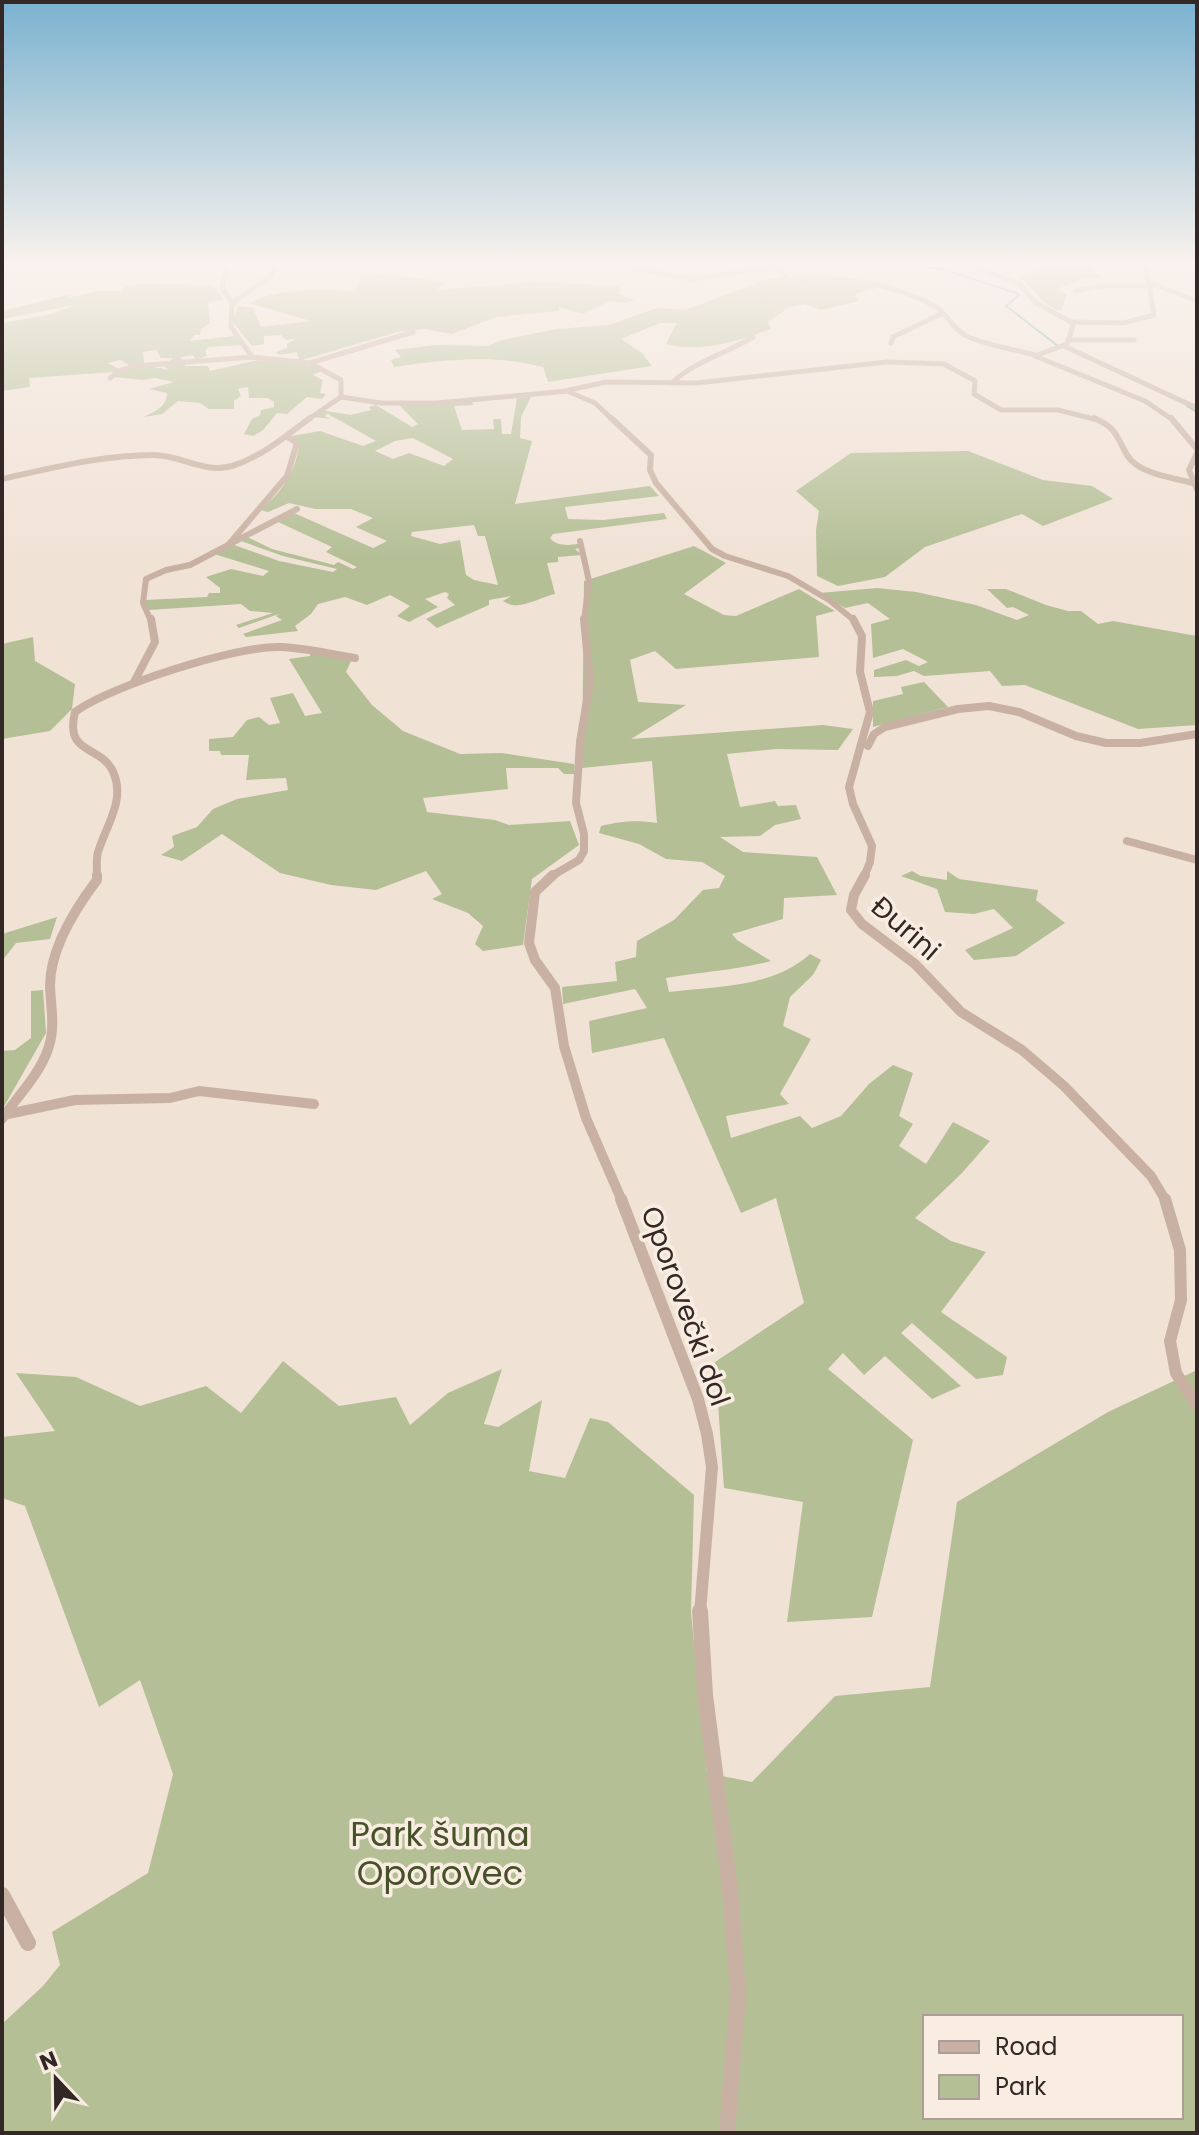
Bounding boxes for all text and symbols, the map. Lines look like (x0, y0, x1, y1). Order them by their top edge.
street label: Đurini (863, 887, 949, 969)
street label: Oporovečki dol (631, 1201, 740, 1411)
park label: Park šuma Oporovec (350, 1810, 530, 1897)
legend (923, 2015, 1183, 2119)
text: Road (995, 2030, 1057, 2063)
north arrow (16, 2039, 96, 2119)
text: N (35, 2043, 62, 2078)
text: Park (995, 2070, 1047, 2103)

